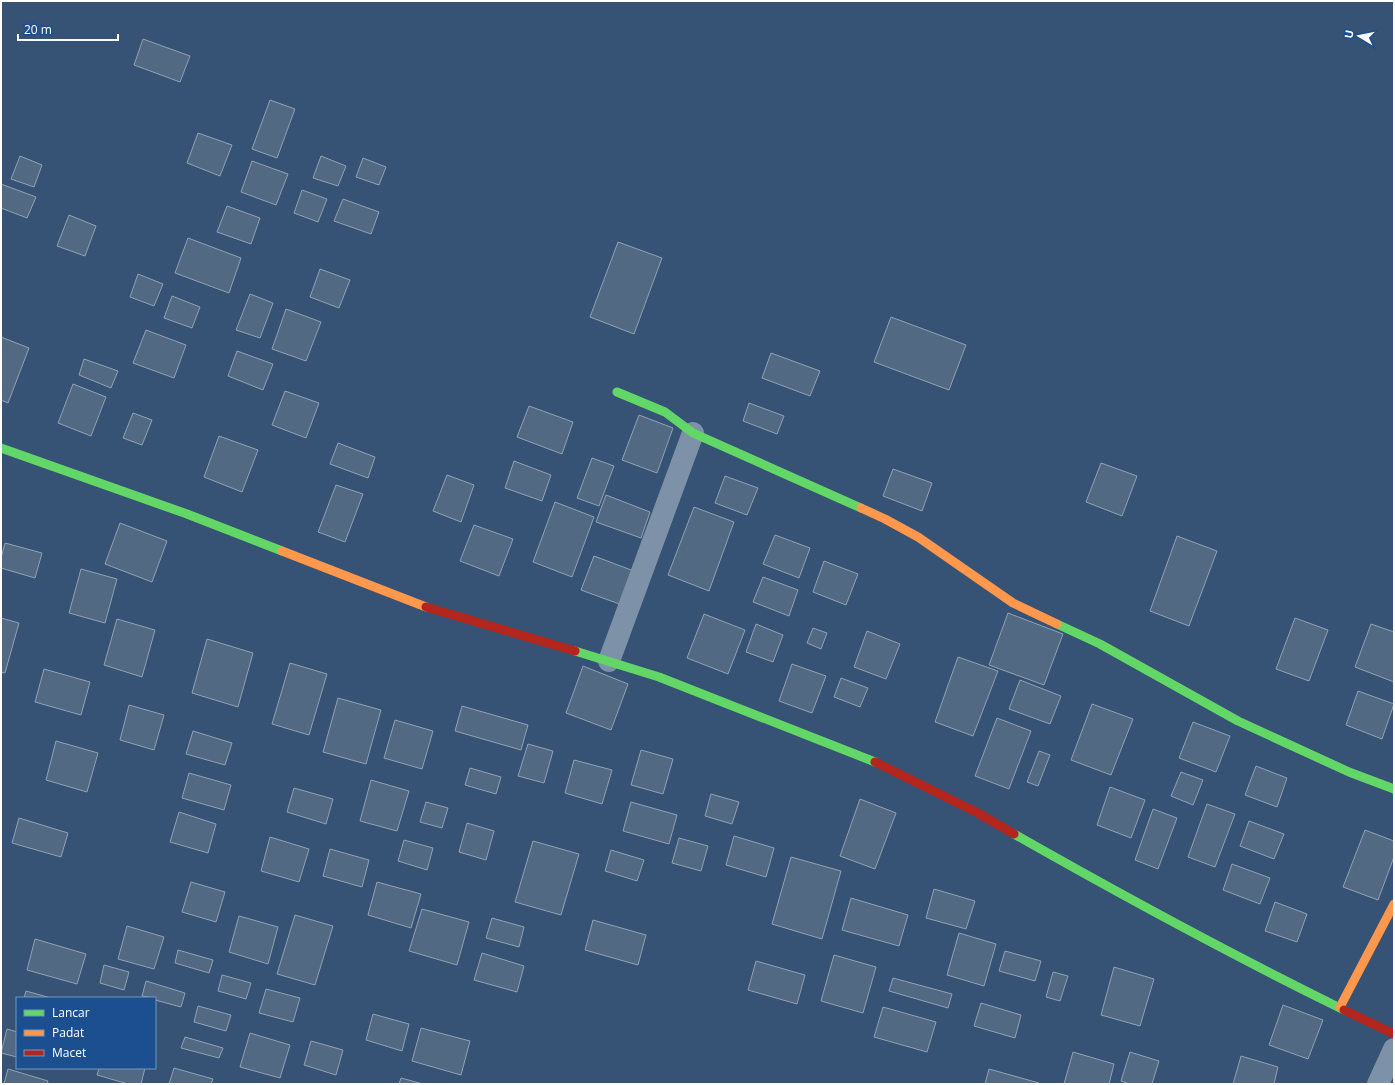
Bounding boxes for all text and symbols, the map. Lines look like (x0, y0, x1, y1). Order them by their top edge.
scale bar (18, 16, 118, 42)
north arrow (1339, 16, 1379, 56)
text: 20 m (24, 21, 52, 38)
text: U (1341, 29, 1357, 40)
legend (16, 997, 156, 1069)
text: Lancar (52, 1004, 90, 1021)
text: Padat (52, 1024, 84, 1041)
text: Macet (52, 1044, 86, 1061)

